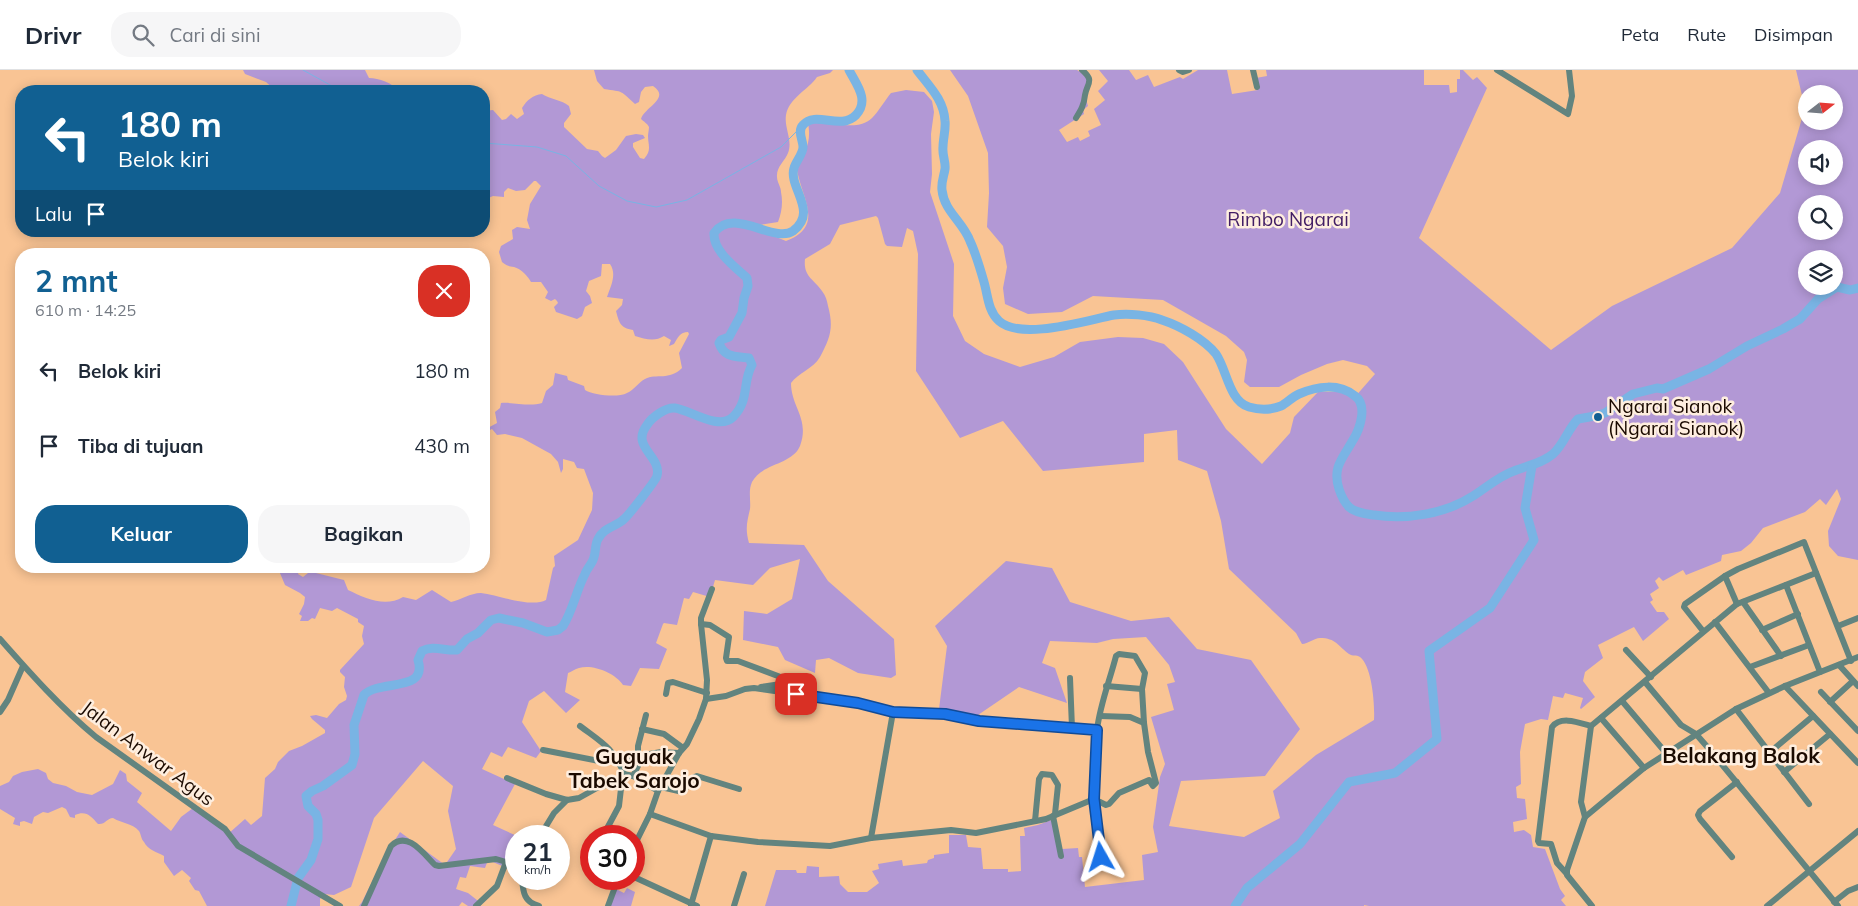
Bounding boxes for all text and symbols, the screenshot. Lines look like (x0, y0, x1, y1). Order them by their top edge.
search box (111, 12, 461, 57)
text: Drivr (25, 20, 81, 50)
icon: search (129, 21, 157, 49)
text: Cari di sini (169, 23, 260, 47)
text: Peta (1621, 23, 1659, 46)
text: Rute (1687, 23, 1726, 46)
text: Disimpan (1754, 23, 1833, 46)
north arrow (1798, 85, 1842, 130)
map controls (1798, 85, 1843, 295)
text: 180 m (118, 102, 222, 146)
icon: left (35, 105, 100, 170)
button: sound (1798, 140, 1843, 185)
text: Belok kiri (118, 145, 210, 173)
button: search (1798, 195, 1843, 240)
icon: arrive (82, 200, 110, 228)
text: Lalu (35, 202, 72, 226)
park label: Rimbo Ngarai (1227, 207, 1349, 231)
button: layers (1798, 250, 1843, 295)
text: 2 mnt (35, 262, 118, 300)
button: close (418, 265, 470, 317)
text: 610 m · 14:25 (35, 300, 136, 320)
icon: left (35, 357, 63, 385)
text: Belok kiri (78, 359, 161, 383)
text: 180 m (414, 359, 470, 383)
place label: Ngarai Sianok (Ngarai Sianok) (1608, 394, 1744, 440)
marker: Ngarai Sianok (Ngarai Sianok) (1592, 411, 1604, 423)
icon: arrive (35, 432, 63, 460)
text: Tiba di tujuan (78, 434, 203, 458)
text: 430 m (414, 434, 470, 458)
button: Keluar (35, 505, 248, 563)
button: Bagikan (258, 505, 470, 563)
pin (775, 673, 817, 715)
icon: arrive (782, 680, 810, 708)
street label: Jalan Anwar Agus (77, 695, 219, 811)
district label: Belakang Balok (1662, 742, 1820, 768)
district label: Guguak Tabek Sarojo (568, 743, 700, 793)
speed limit sign: 30 (580, 825, 645, 890)
position arrow (1074, 830, 1126, 882)
text: 21 (522, 836, 553, 867)
text: km/h (524, 862, 551, 877)

